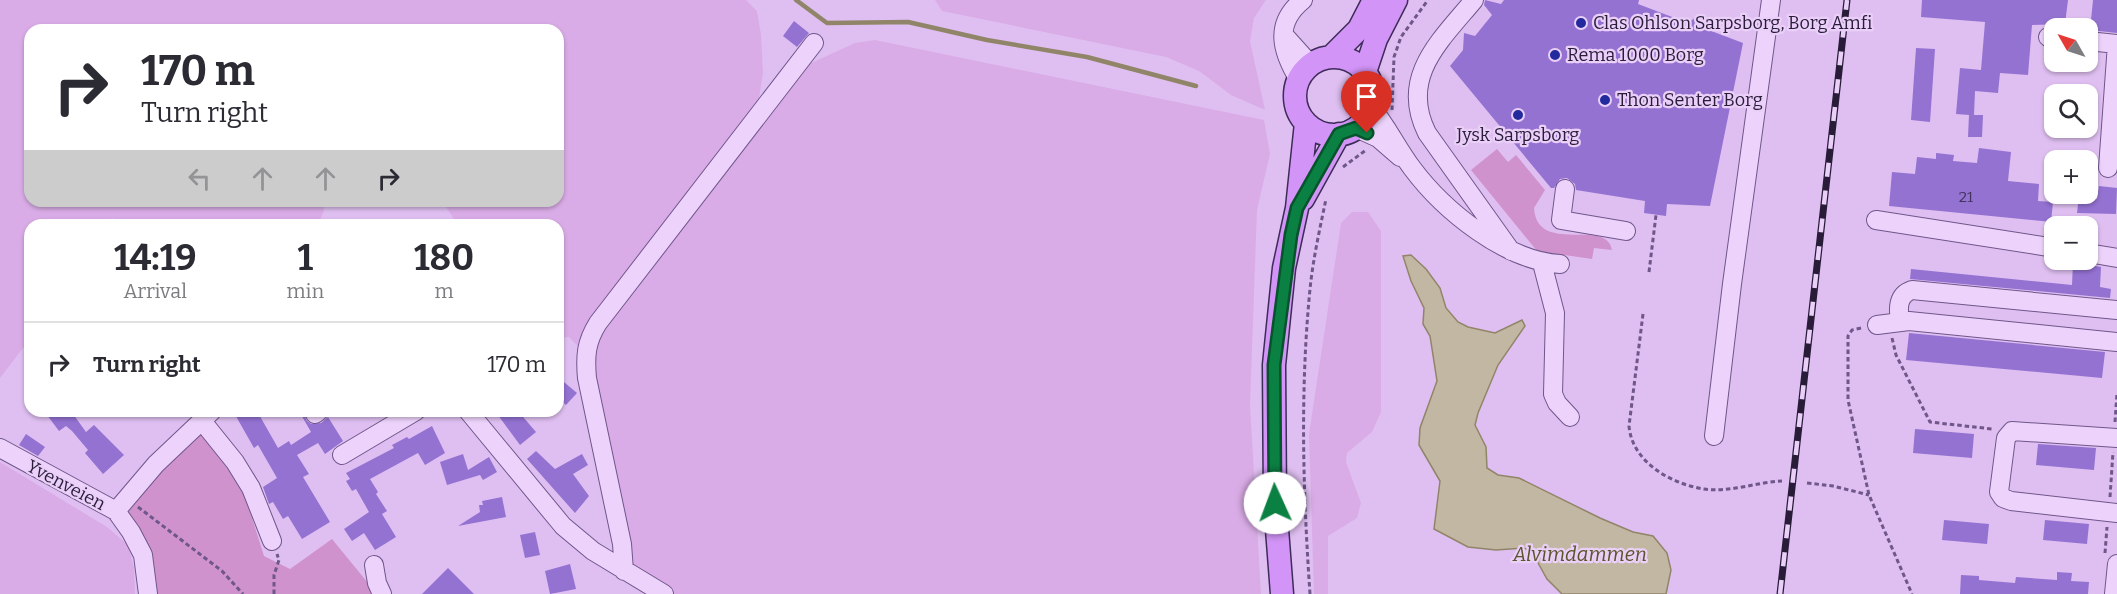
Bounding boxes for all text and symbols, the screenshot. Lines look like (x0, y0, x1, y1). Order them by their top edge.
place label: Clas Ohlson Sarpsborg, Borg Amfi (1593, 12, 1872, 34)
marker: Clas Ohlson Sarpsborg, Borg Amfi (1574, 16, 1588, 30)
north arrow (2044, 18, 2098, 72)
map controls (2044, 18, 2098, 270)
place label: Rema 1000 Borg (1567, 44, 1704, 66)
text: 170 m (141, 46, 255, 96)
icon: right (42, 48, 120, 126)
marker: Rema 1000 Borg (1548, 48, 1562, 62)
pin (1341, 71, 1392, 133)
icon: arrive (1350, 80, 1383, 113)
button: search (2044, 84, 2098, 138)
place label: Thon Senter Borg (1617, 89, 1763, 111)
marker: Thon Senter Borg (1598, 93, 1612, 107)
text: Turn right (141, 97, 268, 129)
marker: Jysk Sarpsborg (1511, 108, 1525, 122)
place label: Jysk Sarpsborg (1456, 124, 1579, 146)
button: + (2044, 150, 2098, 204)
icon: left (183, 162, 216, 195)
icon: ahead (246, 162, 279, 195)
icon: ahead (309, 162, 342, 195)
icon: right (372, 162, 405, 195)
house number: 21 (1959, 188, 1973, 206)
button: − (2044, 216, 2098, 270)
text: 14:19 (114, 236, 197, 280)
text: 1 (298, 236, 313, 280)
text: 180 (414, 236, 474, 280)
text: Arrival (124, 279, 187, 303)
text: min (286, 279, 324, 303)
text: m (435, 279, 454, 303)
icon: right (42, 348, 75, 381)
text: Turn right (93, 351, 201, 378)
text: 170 m (487, 351, 546, 378)
street label: Yvenveien (23, 455, 110, 515)
position arrow (1243, 471, 1307, 535)
water label: Alvimdammen (1512, 542, 1647, 566)

